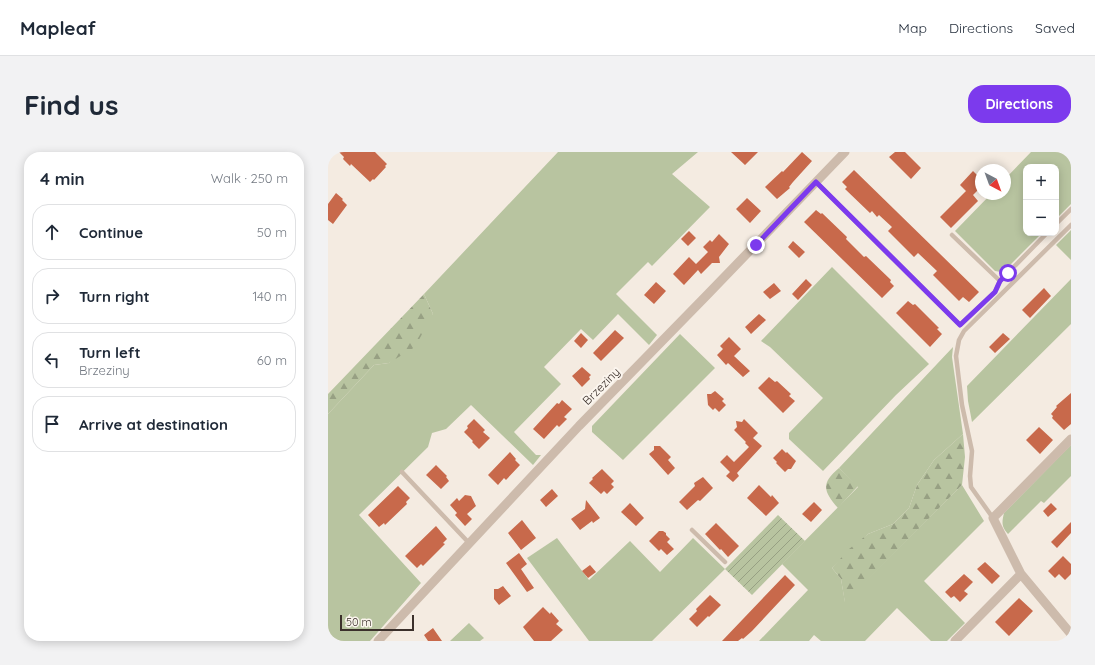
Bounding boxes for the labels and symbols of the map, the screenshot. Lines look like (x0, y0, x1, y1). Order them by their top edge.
north arrow (975, 164, 1011, 200)
route end (747, 236, 765, 254)
route start (999, 264, 1017, 282)
street label: Brzeziny (579, 364, 623, 408)
scale bar (340, 613, 414, 632)

